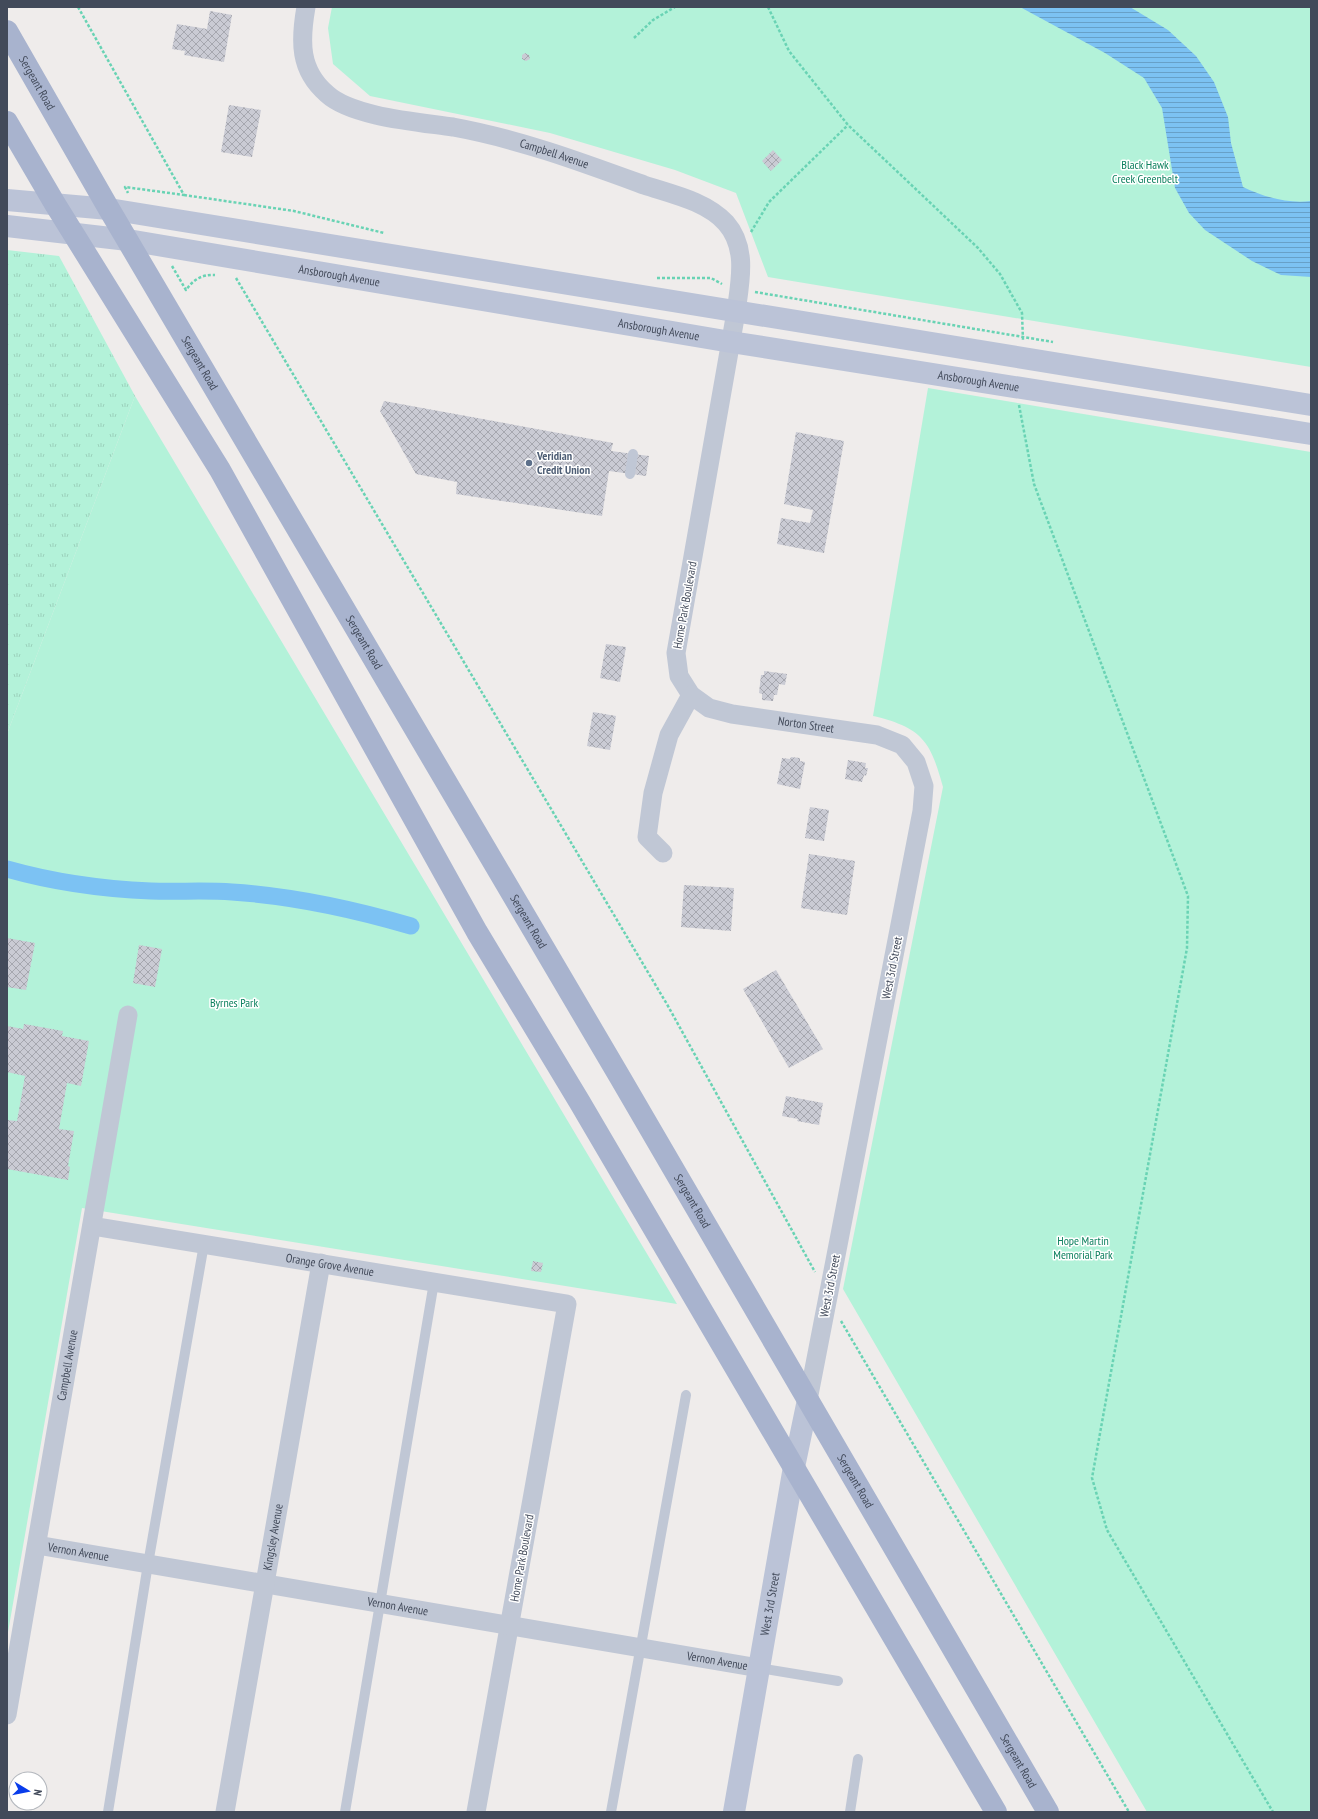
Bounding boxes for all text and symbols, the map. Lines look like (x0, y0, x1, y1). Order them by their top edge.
street label: Sergeant Road (16, 53, 59, 113)
street label: Campbell Avenue (518, 135, 591, 171)
park label: Black Hawk Creek Greenbelt (1112, 157, 1179, 186)
street label: Ansborough Avenue (297, 261, 381, 289)
street label: Ansborough Avenue (617, 315, 701, 344)
street label: Sergeant Road (178, 333, 222, 393)
street label: Ansborough Avenue (937, 367, 1020, 395)
place label: Veridian Credit Union (536, 448, 590, 477)
marker: Veridian Credit Union (524, 458, 534, 468)
street label: Home Park Boulevard (669, 560, 700, 650)
street label: Sergeant Road (343, 612, 386, 672)
street label: Norton Street (777, 713, 836, 736)
street label: Sergeant Road (507, 892, 550, 951)
street label: West 3rd Street (878, 934, 905, 1001)
park label: Byrnes Park (210, 995, 258, 1010)
street label: Sergeant Road (671, 1171, 714, 1231)
park label: Hope Martin Memorial Park (1053, 1233, 1113, 1262)
street label: Orange Grove Avenue (285, 1250, 375, 1279)
street label: West 3rd Street (816, 1252, 843, 1319)
street label: Campbell Avenue (53, 1329, 80, 1402)
street label: Sergeant Road (834, 1451, 877, 1511)
street label: Kingsley Avenue (259, 1503, 286, 1572)
street label: Home Park Boulevard (506, 1513, 537, 1603)
street label: Vernon Avenue (46, 1539, 110, 1564)
street label: West 3rd Street (757, 1571, 783, 1637)
street label: Vernon Avenue (365, 1593, 430, 1619)
street label: Vernon Avenue (685, 1648, 749, 1673)
street label: Sergeant Road (997, 1731, 1040, 1791)
north arrow (8, 1771, 48, 1811)
text: N (30, 1789, 45, 1797)

